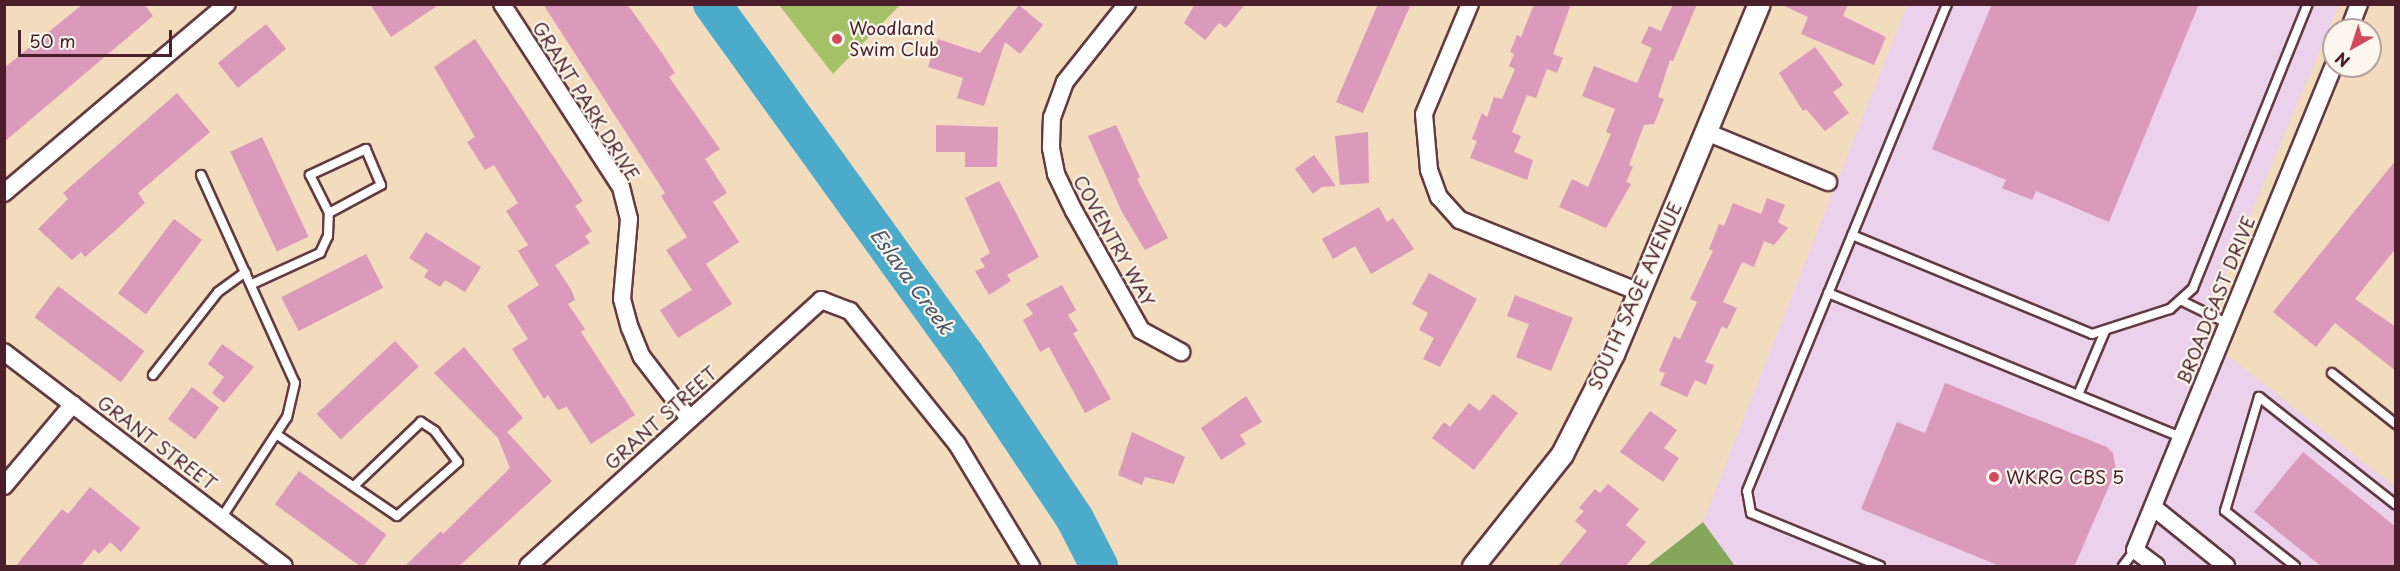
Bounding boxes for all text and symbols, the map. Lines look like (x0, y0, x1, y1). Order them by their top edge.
street label: GRANT PARK DRIVE (528, 17, 644, 185)
scale bar (21, 18, 176, 56)
place label: Woodland Swim Club (849, 18, 939, 60)
north arrow (2322, 18, 2382, 78)
text: 50 m (29, 27, 76, 54)
marker: Woodland Swim Club (830, 32, 844, 46)
text: N (2329, 47, 2354, 74)
street label: COVENTRY WAY (1069, 171, 1159, 311)
street label: SOUTH SAGE AVENUE (1584, 199, 1686, 393)
street label: BROADCAST DRIVE (2172, 213, 2260, 387)
water label: Eslava Creek (865, 223, 959, 339)
street label: GRANT STREET (600, 362, 722, 474)
street label: GRANT STREET (93, 391, 221, 495)
place label: WKRG CBS 5 (2006, 466, 2125, 488)
marker: WKRG CBS 5 (1987, 470, 2001, 484)

